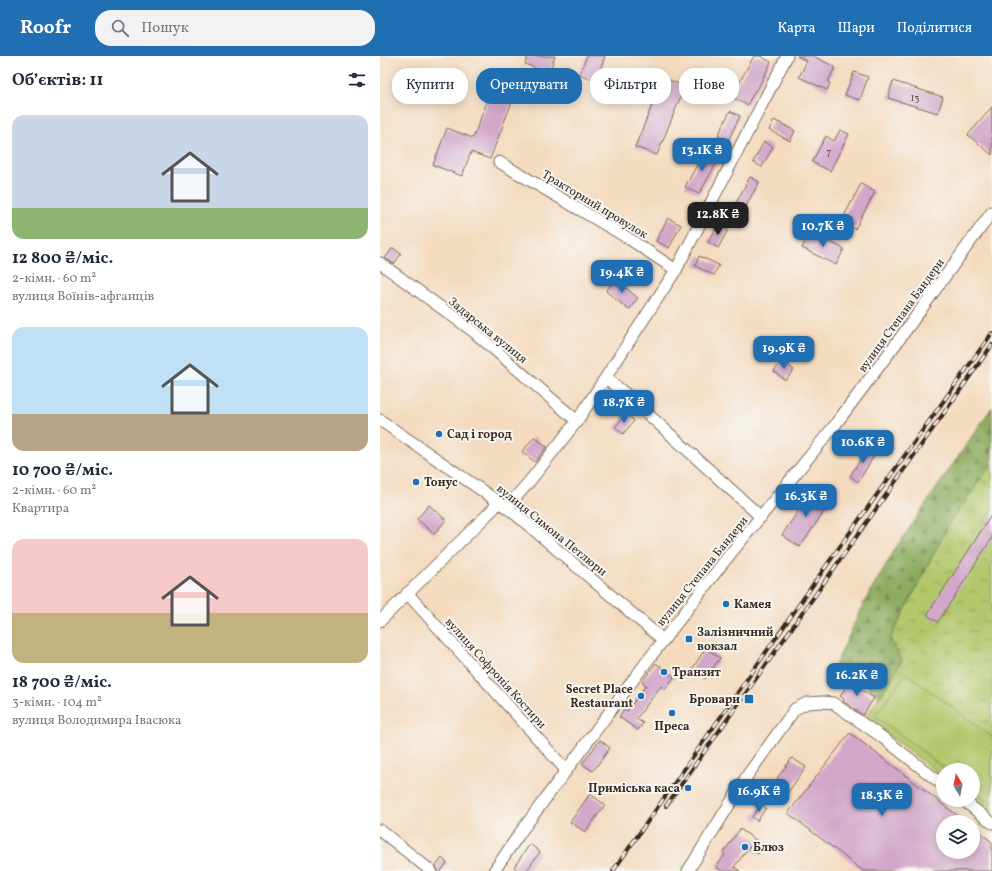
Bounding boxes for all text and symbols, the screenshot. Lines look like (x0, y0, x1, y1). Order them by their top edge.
search box (95, 10, 375, 46)
text: Roofr (20, 15, 71, 41)
icon: search (109, 17, 131, 39)
text: Пошук (141, 18, 189, 39)
text: Карта (778, 19, 816, 38)
text: Шари (838, 19, 875, 38)
text: Поділитися (897, 19, 972, 38)
chip: Купити (392, 68, 468, 104)
chip: Орендувати (476, 68, 582, 104)
chip: Фільтри (590, 68, 671, 104)
chip: Нове (679, 68, 739, 104)
text: Об’єктів: 11 (12, 69, 103, 92)
icon: filters (346, 69, 368, 91)
house number: 13 (910, 91, 920, 105)
pin: 13.1K ₴ (665, 138, 739, 172)
icon: home (154, 141, 226, 213)
text: 13.1K ₴ (682, 142, 722, 160)
house number: 7 (827, 145, 832, 159)
street label: Тракторний провулок (539, 167, 651, 243)
pin: 12.8K ₴ (681, 202, 755, 236)
text: 12.8K ₴ (697, 206, 739, 224)
pin: 10.7K ₴ (786, 214, 860, 248)
text: 10.7K ₴ (802, 218, 844, 236)
text: 12 800 ₴/міс. (12, 247, 113, 270)
street label: вулиця Степана Бандери (855, 256, 948, 376)
pin: 19.4K ₴ (585, 260, 659, 294)
text: 19.4K ₴ (600, 264, 644, 282)
text: 2-кімн. · 60 m² (12, 270, 96, 288)
text: вулиця Воїнів-афганців (12, 288, 154, 306)
street label: Задарська вулиця (445, 294, 530, 368)
pin: 19.9K ₴ (747, 336, 821, 370)
text: 19.9K ₴ (762, 340, 806, 358)
icon: home (154, 353, 226, 425)
pin: 18.7K ₴ (587, 390, 661, 424)
text: 18.7K ₴ (603, 394, 645, 412)
place label: Сад і город (447, 427, 513, 443)
marker: Сад і город (434, 429, 444, 439)
pin: 10.6K ₴ (826, 430, 900, 464)
text: 10.6K ₴ (841, 434, 885, 452)
text: 10 700 ₴/міс. (12, 459, 113, 482)
place label: Тонус (424, 475, 458, 491)
marker: Тонус (411, 477, 421, 487)
street label: вулиця Симона Петлюри (493, 481, 610, 580)
text: 2-кімн. · 60 m² (12, 482, 96, 500)
pin: 16.3K ₴ (769, 484, 843, 518)
text: 16.3K ₴ (785, 488, 827, 506)
text: Квартира (12, 500, 69, 518)
street label: вулиця Степана Бандери (654, 513, 752, 630)
icon: home (154, 565, 226, 637)
place label: Камея (734, 597, 771, 613)
marker: Камея (721, 599, 731, 609)
street label: вулиця Софронія Костири (441, 615, 549, 733)
place label: Залізничний вокзал (697, 625, 774, 655)
marker: Залізничний вокзал (684, 634, 694, 644)
pin: 16.2K ₴ (820, 663, 894, 697)
place label: Транзит (672, 665, 721, 681)
marker: Транзит (659, 667, 669, 677)
text: 16.2K ₴ (836, 667, 878, 685)
text: 18 700 ₴/міс. (12, 671, 112, 694)
place label: Secret Place Restaurant (566, 682, 633, 712)
marker: Secret Place Restaurant (636, 691, 646, 701)
place label: Бровари (689, 692, 740, 708)
marker: Бровари (743, 693, 755, 705)
text: 3-кімн. · 104 m² (12, 694, 102, 712)
marker: Преса (667, 708, 677, 718)
text: вулиця Володимира Івасюка (12, 712, 182, 730)
place label: Преса (654, 719, 690, 735)
north arrow (936, 763, 980, 807)
map controls (936, 763, 980, 859)
pin: 16.9K ₴ (722, 779, 796, 813)
place label: Приміська каса (588, 781, 680, 797)
marker: Приміська каса (683, 783, 693, 793)
text: 16.9K ₴ (737, 783, 781, 801)
pin: 18.3K ₴ (845, 783, 919, 817)
text: 18.3K ₴ (861, 787, 903, 805)
button: layers (936, 815, 980, 859)
place label: Блюз (753, 840, 784, 856)
marker: Блюз (740, 842, 750, 852)

